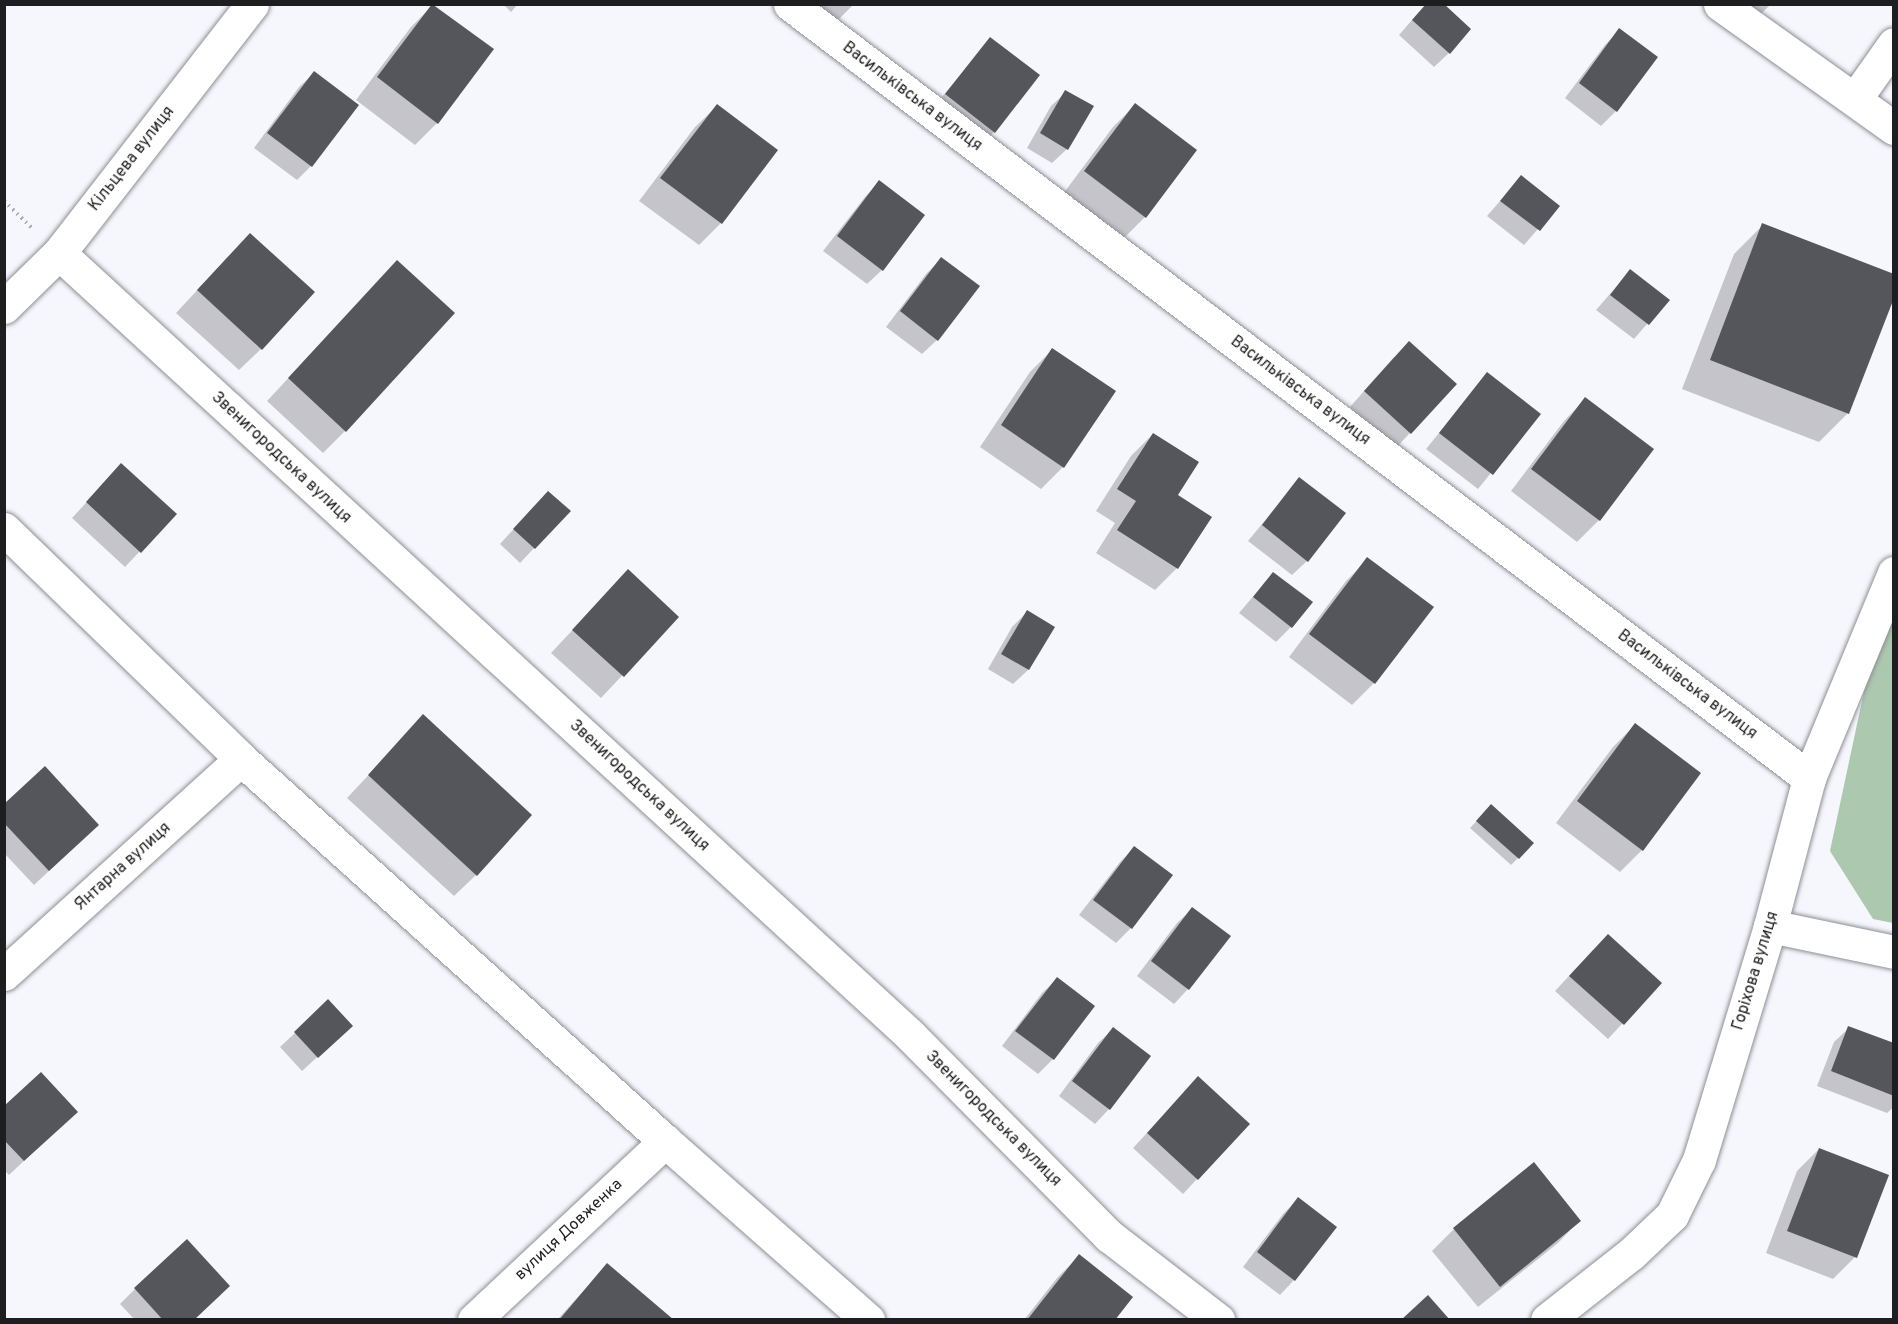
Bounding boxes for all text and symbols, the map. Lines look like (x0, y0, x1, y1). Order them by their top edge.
street label: Васильківська вулиця (838, 38, 986, 156)
street label: Кільцева вулиця (85, 103, 179, 215)
street label: Васильківська вулиця (1226, 332, 1374, 450)
street label: Звенигородська вулиця (207, 388, 355, 528)
street label: Васильківська вулиця (1613, 626, 1761, 744)
street label: Звенигородська вулиця (565, 716, 713, 856)
street label: Янтарна вулиця (71, 819, 175, 915)
street label: Горіхова вулиця (1729, 909, 1783, 1033)
street label: Звенигородська вулиця (921, 1047, 1065, 1191)
street label: вулиця Довженка (511, 1175, 627, 1285)

